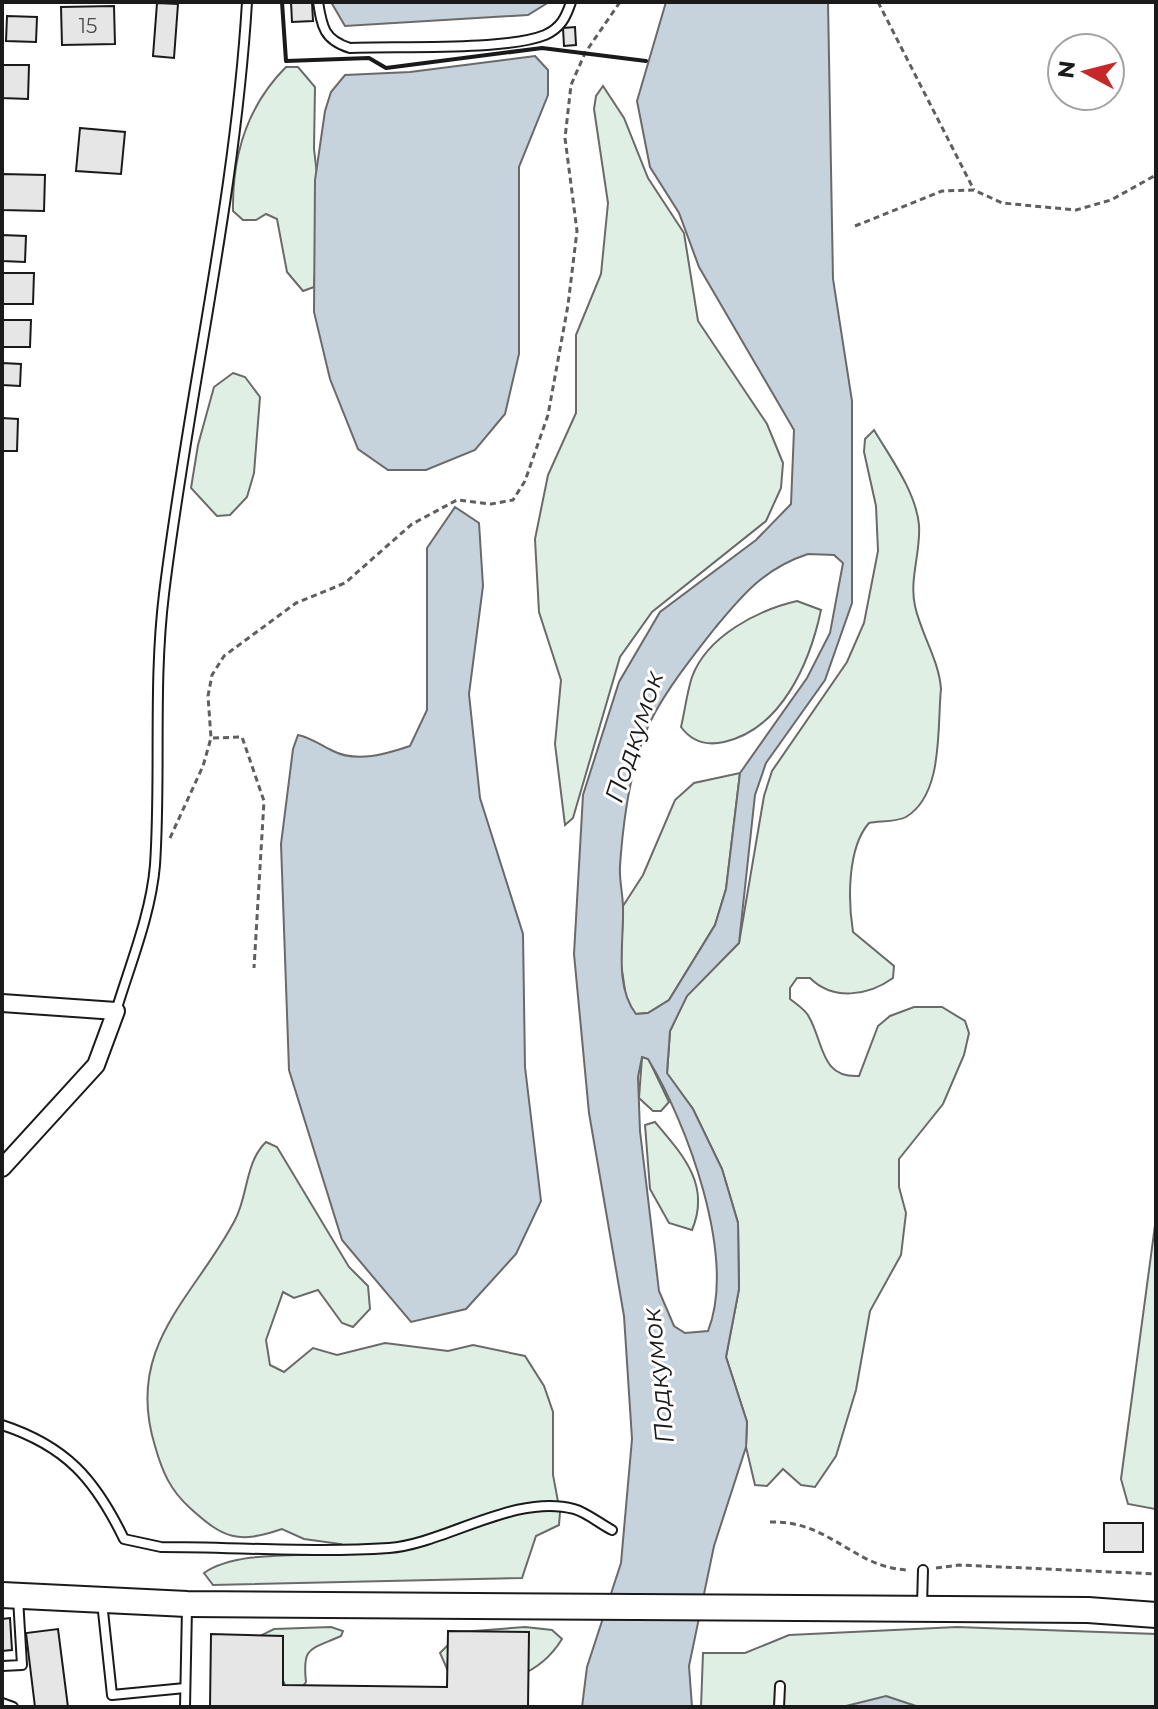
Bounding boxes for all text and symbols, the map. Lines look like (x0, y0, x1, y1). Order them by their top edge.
house number: 15 (79, 14, 97, 38)
north arrow (1046, 32, 1126, 112)
text: N (1052, 59, 1081, 80)
water label: Подкумок (598, 666, 671, 807)
water label: Подкумок (635, 1306, 681, 1445)

